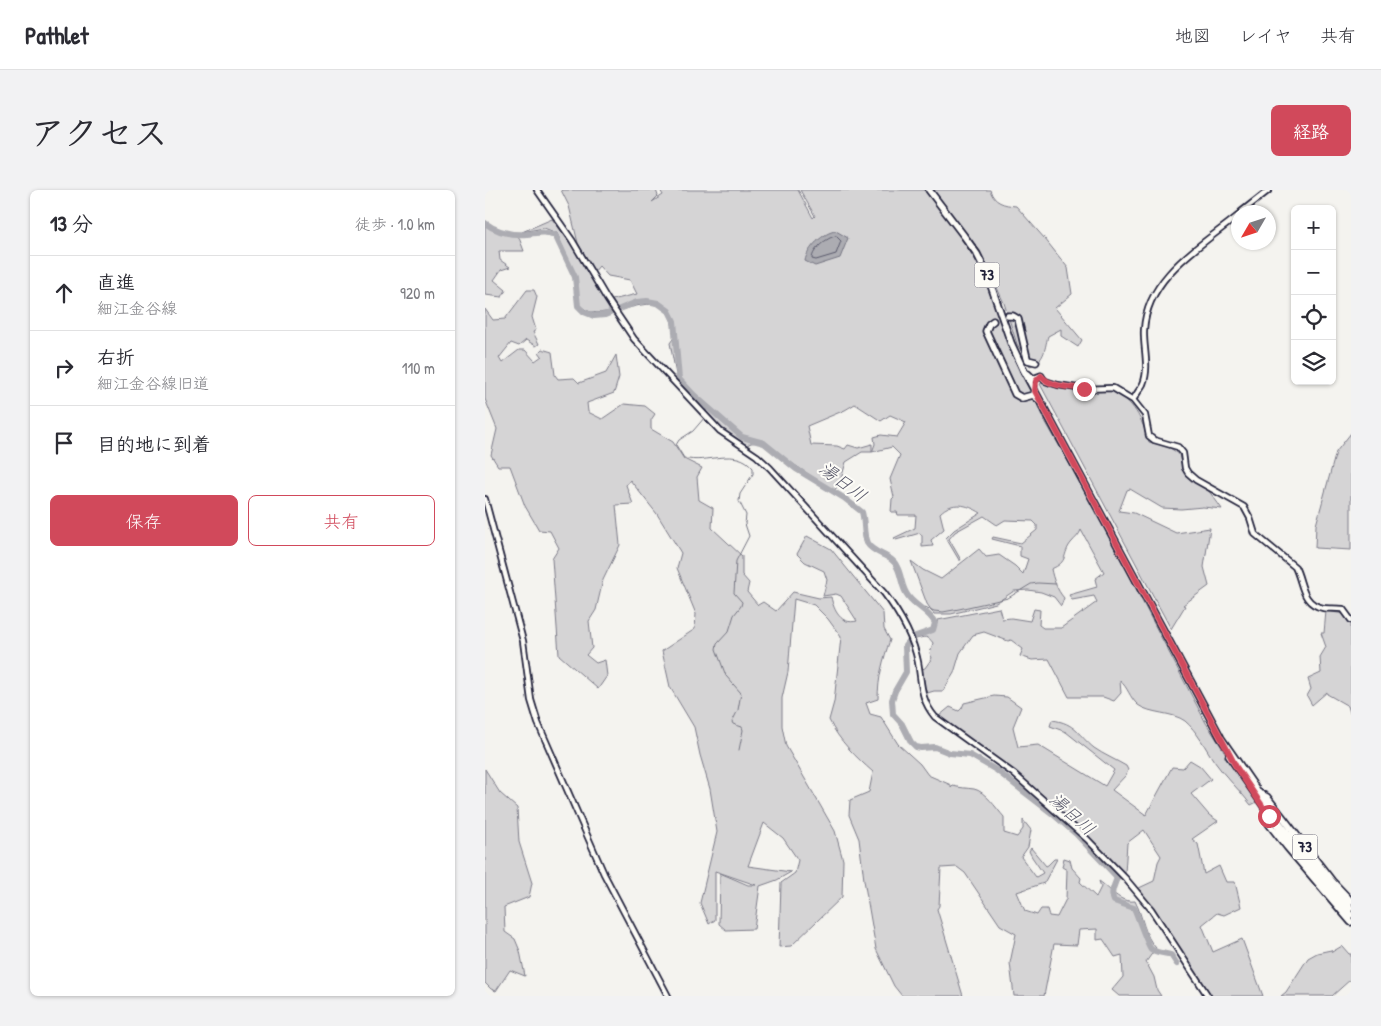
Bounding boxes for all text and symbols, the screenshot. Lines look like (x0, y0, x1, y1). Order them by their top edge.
text: Pathlet (25, 19, 88, 51)
text: 地図 (1175, 23, 1211, 48)
text: レイヤ (1239, 23, 1292, 48)
text: 共有 (1320, 23, 1356, 48)
button: 経路 (1271, 105, 1351, 156)
text: アクセス (30, 109, 168, 156)
north arrow (1231, 205, 1276, 250)
map controls (1291, 205, 1336, 385)
button: + (1291, 205, 1336, 250)
text: 13 分 (50, 209, 93, 238)
text: 徒歩 · 1.0 km (355, 213, 435, 235)
button: − (1291, 250, 1336, 295)
road number: 73 (975, 262, 999, 288)
text: 直進 (97, 269, 135, 295)
icon: ahead (50, 279, 78, 307)
text: 920 m (400, 282, 435, 304)
button: locate (1291, 295, 1336, 340)
text: 細江金谷線 (97, 297, 177, 319)
button: layers (1291, 340, 1336, 385)
text: 右折 (97, 344, 135, 370)
icon: right (50, 354, 78, 382)
text: 110 m (402, 357, 435, 379)
text: 細江金谷線旧道 (97, 372, 209, 394)
route end (1073, 378, 1096, 401)
icon: arrive (50, 429, 78, 457)
text: 目的地に到着 (97, 431, 211, 457)
water label: 湯日川 (814, 455, 872, 508)
button: 保存 (50, 495, 238, 546)
button: 共有 (248, 495, 435, 546)
water label: 湯日川 (1044, 786, 1101, 841)
route start (1258, 805, 1281, 828)
road number: 73 (1293, 834, 1317, 860)

